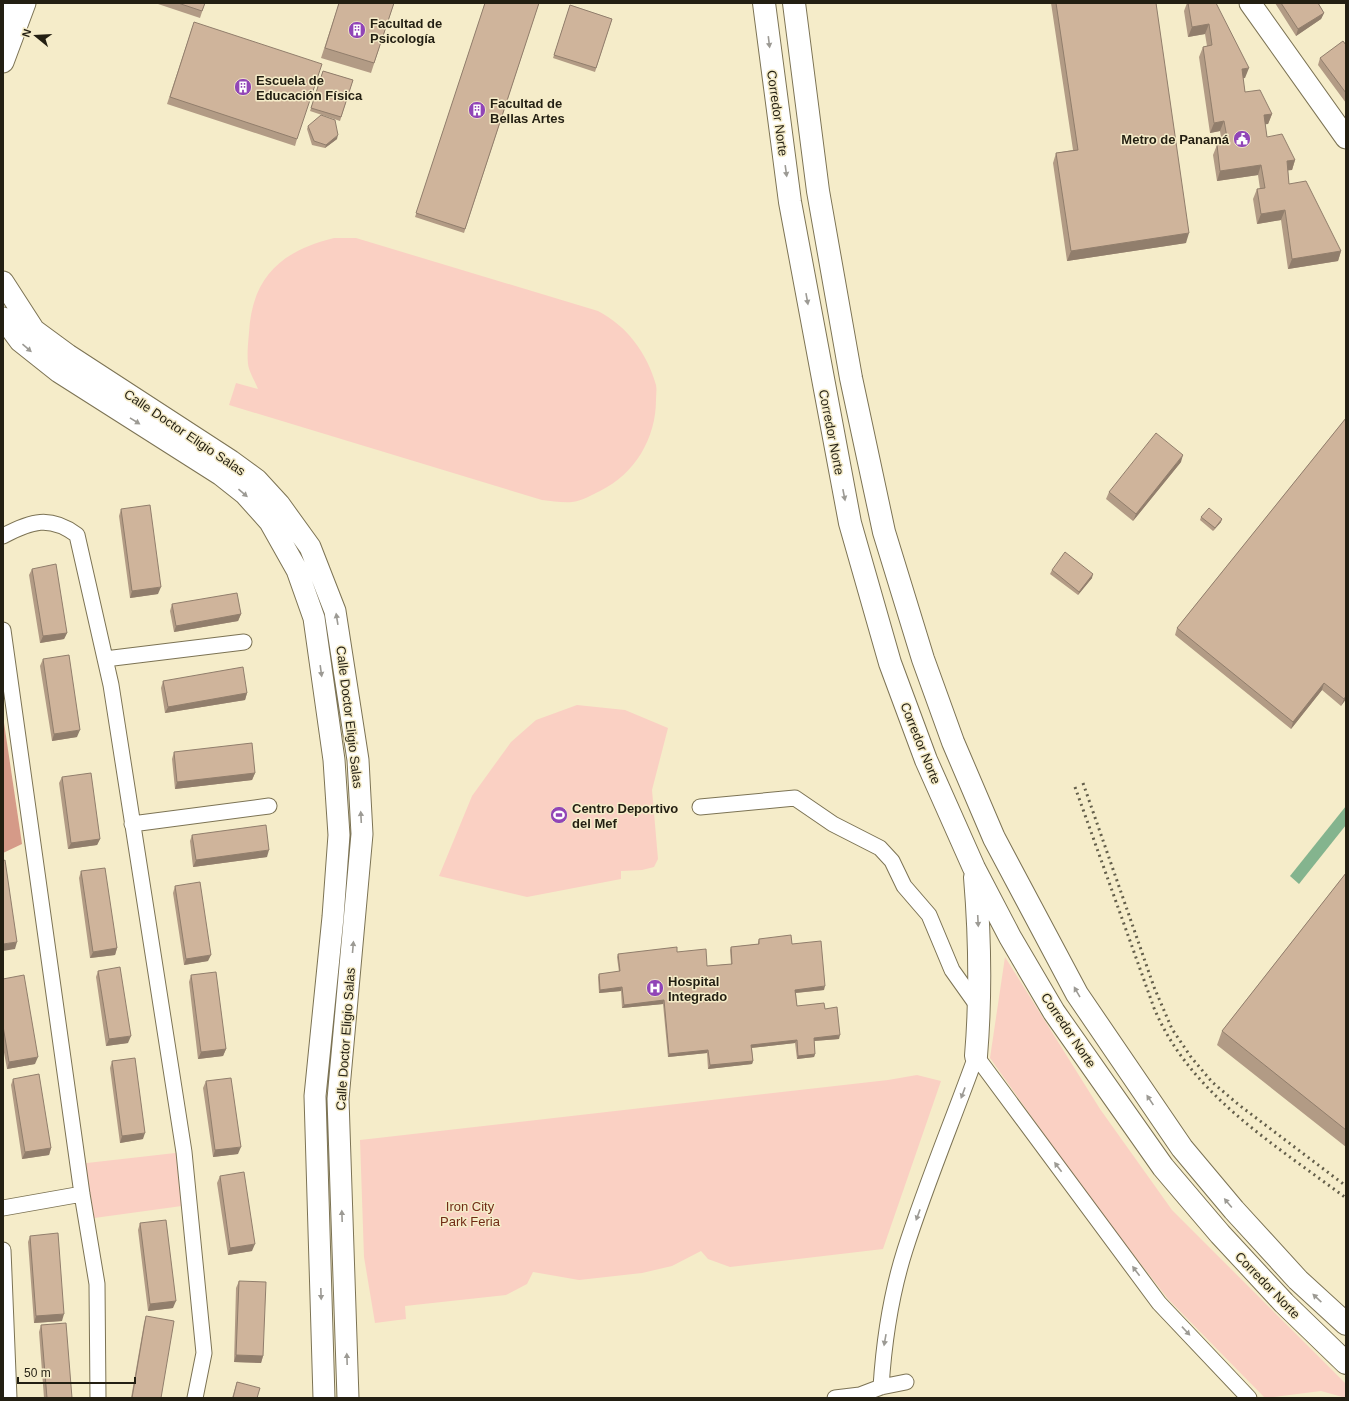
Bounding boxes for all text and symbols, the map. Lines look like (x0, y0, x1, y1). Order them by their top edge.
north arrow (16, 16, 56, 56)
place label: Facultad de Psicología (370, 16, 442, 46)
building icon: Facultad de Psicología (347, 20, 367, 40)
text: N (20, 27, 33, 39)
one-way arrow (766, 36, 772, 48)
street label: Corredor Norte (764, 69, 791, 157)
place label: Escuela de Educación Física (256, 73, 363, 103)
building icon: Escuela de Educación Física (233, 77, 253, 97)
place label: Facultad de Bellas Artes (490, 96, 565, 126)
building icon: Facultad de Bellas Artes (467, 100, 487, 120)
public building icon: Metro de Panamá (1232, 129, 1252, 149)
place label: Metro de Panamá (1121, 132, 1230, 147)
one-way arrow (783, 165, 789, 177)
one-way arrow (805, 293, 811, 305)
one-way arrow (22, 343, 33, 352)
street label: Calle Doctor Eligio Salas (121, 386, 249, 479)
street label: Corredor Norte (816, 388, 847, 476)
one-way arrow (129, 417, 141, 424)
one-way arrow (237, 488, 248, 497)
one-way arrow (841, 489, 847, 501)
one-way arrow (334, 613, 340, 625)
street label: Calle Doctor Eligio Salas (333, 645, 366, 789)
one-way arrow (318, 665, 324, 678)
street label: Corredor Norte (897, 700, 944, 786)
place label: Centro Deportivo del Mef (572, 801, 678, 831)
sports icon: Centro Deportivo del Mef (549, 805, 569, 825)
one-way arrow (358, 810, 364, 823)
one-way arrow (975, 915, 982, 927)
one-way arrow (349, 941, 356, 953)
street label: Calle Doctor Eligio Salas (333, 967, 358, 1111)
place label: Hospital Integrado (668, 974, 727, 1004)
hospital icon: Hospital Integrado (645, 978, 665, 998)
one-way arrow (1073, 986, 1080, 998)
street label: Corredor Norte (1038, 990, 1099, 1070)
one-way arrow (959, 1087, 965, 1099)
one-way arrow (1146, 1095, 1154, 1105)
one-way arrow (1055, 1162, 1063, 1172)
one-way arrow (1224, 1198, 1233, 1208)
park label: Iron City Park Feria (440, 1199, 501, 1229)
one-way arrow (339, 1209, 345, 1222)
one-way arrow (915, 1209, 921, 1221)
street label: Corredor Norte (1232, 1249, 1303, 1322)
one-way arrow (1132, 1266, 1140, 1277)
one-way arrow (318, 1288, 324, 1301)
one-way arrow (1313, 1294, 1322, 1303)
one-way arrow (1181, 1326, 1191, 1336)
one-way arrow (882, 1334, 888, 1346)
one-way arrow (344, 1352, 350, 1365)
scale bar (18, 1359, 135, 1385)
text: 50 m (24, 1366, 51, 1380)

